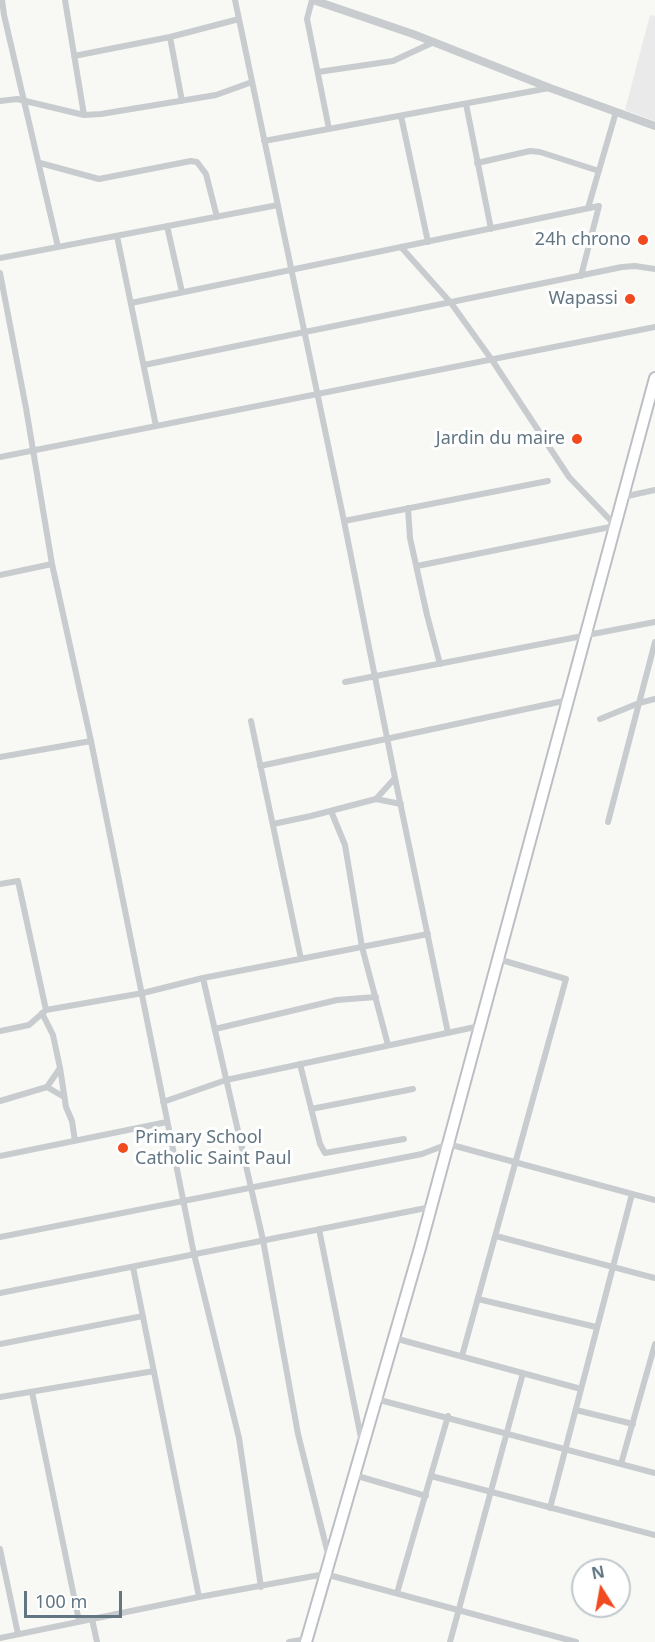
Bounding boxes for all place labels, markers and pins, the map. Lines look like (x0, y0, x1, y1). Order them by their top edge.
place label: 24h chrono (535, 229, 631, 251)
marker: 24h chrono (636, 233, 650, 247)
place label: Wapassi (548, 288, 618, 310)
marker: Wapassi (623, 292, 637, 306)
place label: Jardin du maire (436, 428, 565, 450)
marker: Jardin du maire (570, 432, 584, 446)
place label: Primary School Catholic Saint Paul (135, 1127, 291, 1170)
marker: Primary School Catholic Saint Paul (116, 1141, 130, 1155)

